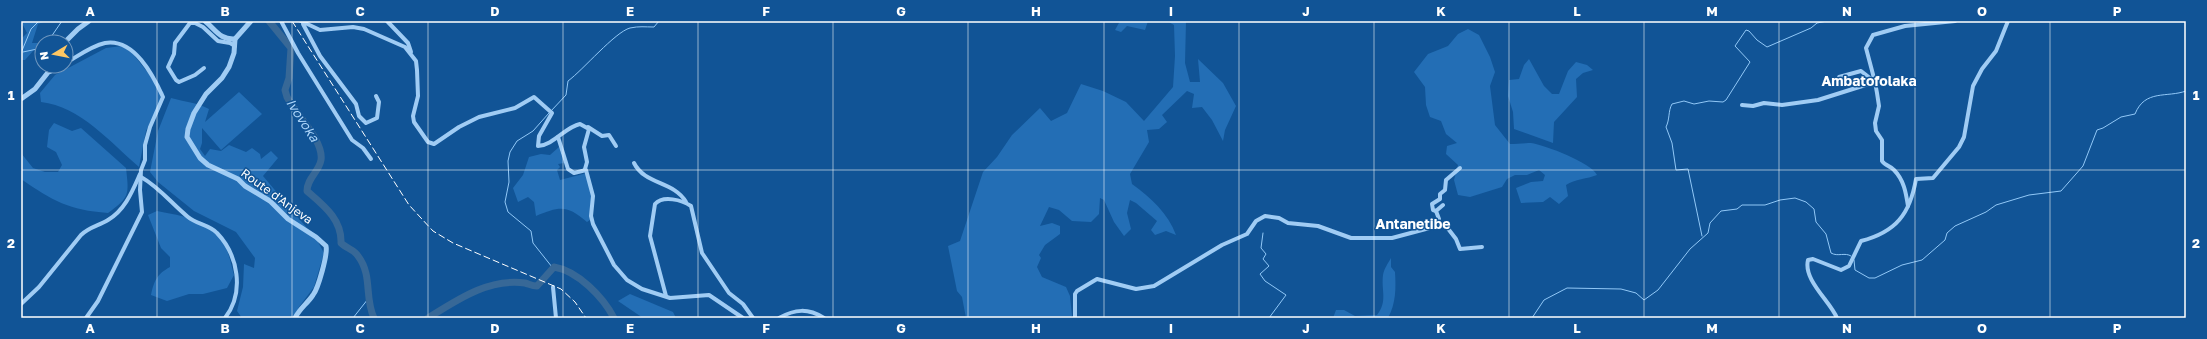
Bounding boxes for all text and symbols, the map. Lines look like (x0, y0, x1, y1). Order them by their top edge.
text: A (85, 3, 95, 19)
text: B (220, 3, 230, 19)
text: C (355, 3, 365, 19)
text: D (490, 3, 500, 19)
text: E (626, 3, 634, 19)
text: F (762, 3, 770, 19)
text: G (896, 3, 906, 19)
text: H (1031, 3, 1041, 19)
text: I (1169, 3, 1173, 19)
text: J (1302, 3, 1310, 19)
text: K (1436, 3, 1446, 19)
text: L (1573, 3, 1581, 19)
text: M (1706, 3, 1718, 19)
text: N (1842, 3, 1852, 19)
text: O (1977, 3, 1987, 19)
text: P (2113, 3, 2122, 19)
north arrow (34, 34, 74, 74)
text: N (37, 51, 51, 61)
district label: Ambatofolaka (1821, 72, 1917, 89)
text: 1 (8, 87, 15, 103)
text: 1 (2193, 87, 2200, 103)
water label: Ivovoka (283, 96, 323, 145)
street label: Route d'Anjeva (238, 165, 316, 227)
district label: Antanetibe (1375, 215, 1451, 232)
text: 2 (7, 235, 15, 251)
text: 2 (2192, 235, 2200, 251)
text: A (85, 320, 95, 336)
text: B (220, 320, 230, 336)
text: C (355, 320, 365, 336)
text: D (490, 320, 500, 336)
text: E (626, 320, 634, 336)
text: F (762, 320, 770, 336)
text: G (896, 320, 906, 336)
text: H (1031, 320, 1041, 336)
text: I (1169, 320, 1173, 336)
text: J (1302, 320, 1310, 336)
text: K (1436, 320, 1446, 336)
text: L (1573, 320, 1581, 336)
text: M (1706, 320, 1718, 336)
text: N (1842, 320, 1852, 336)
text: O (1977, 320, 1987, 336)
text: P (2113, 320, 2122, 336)

